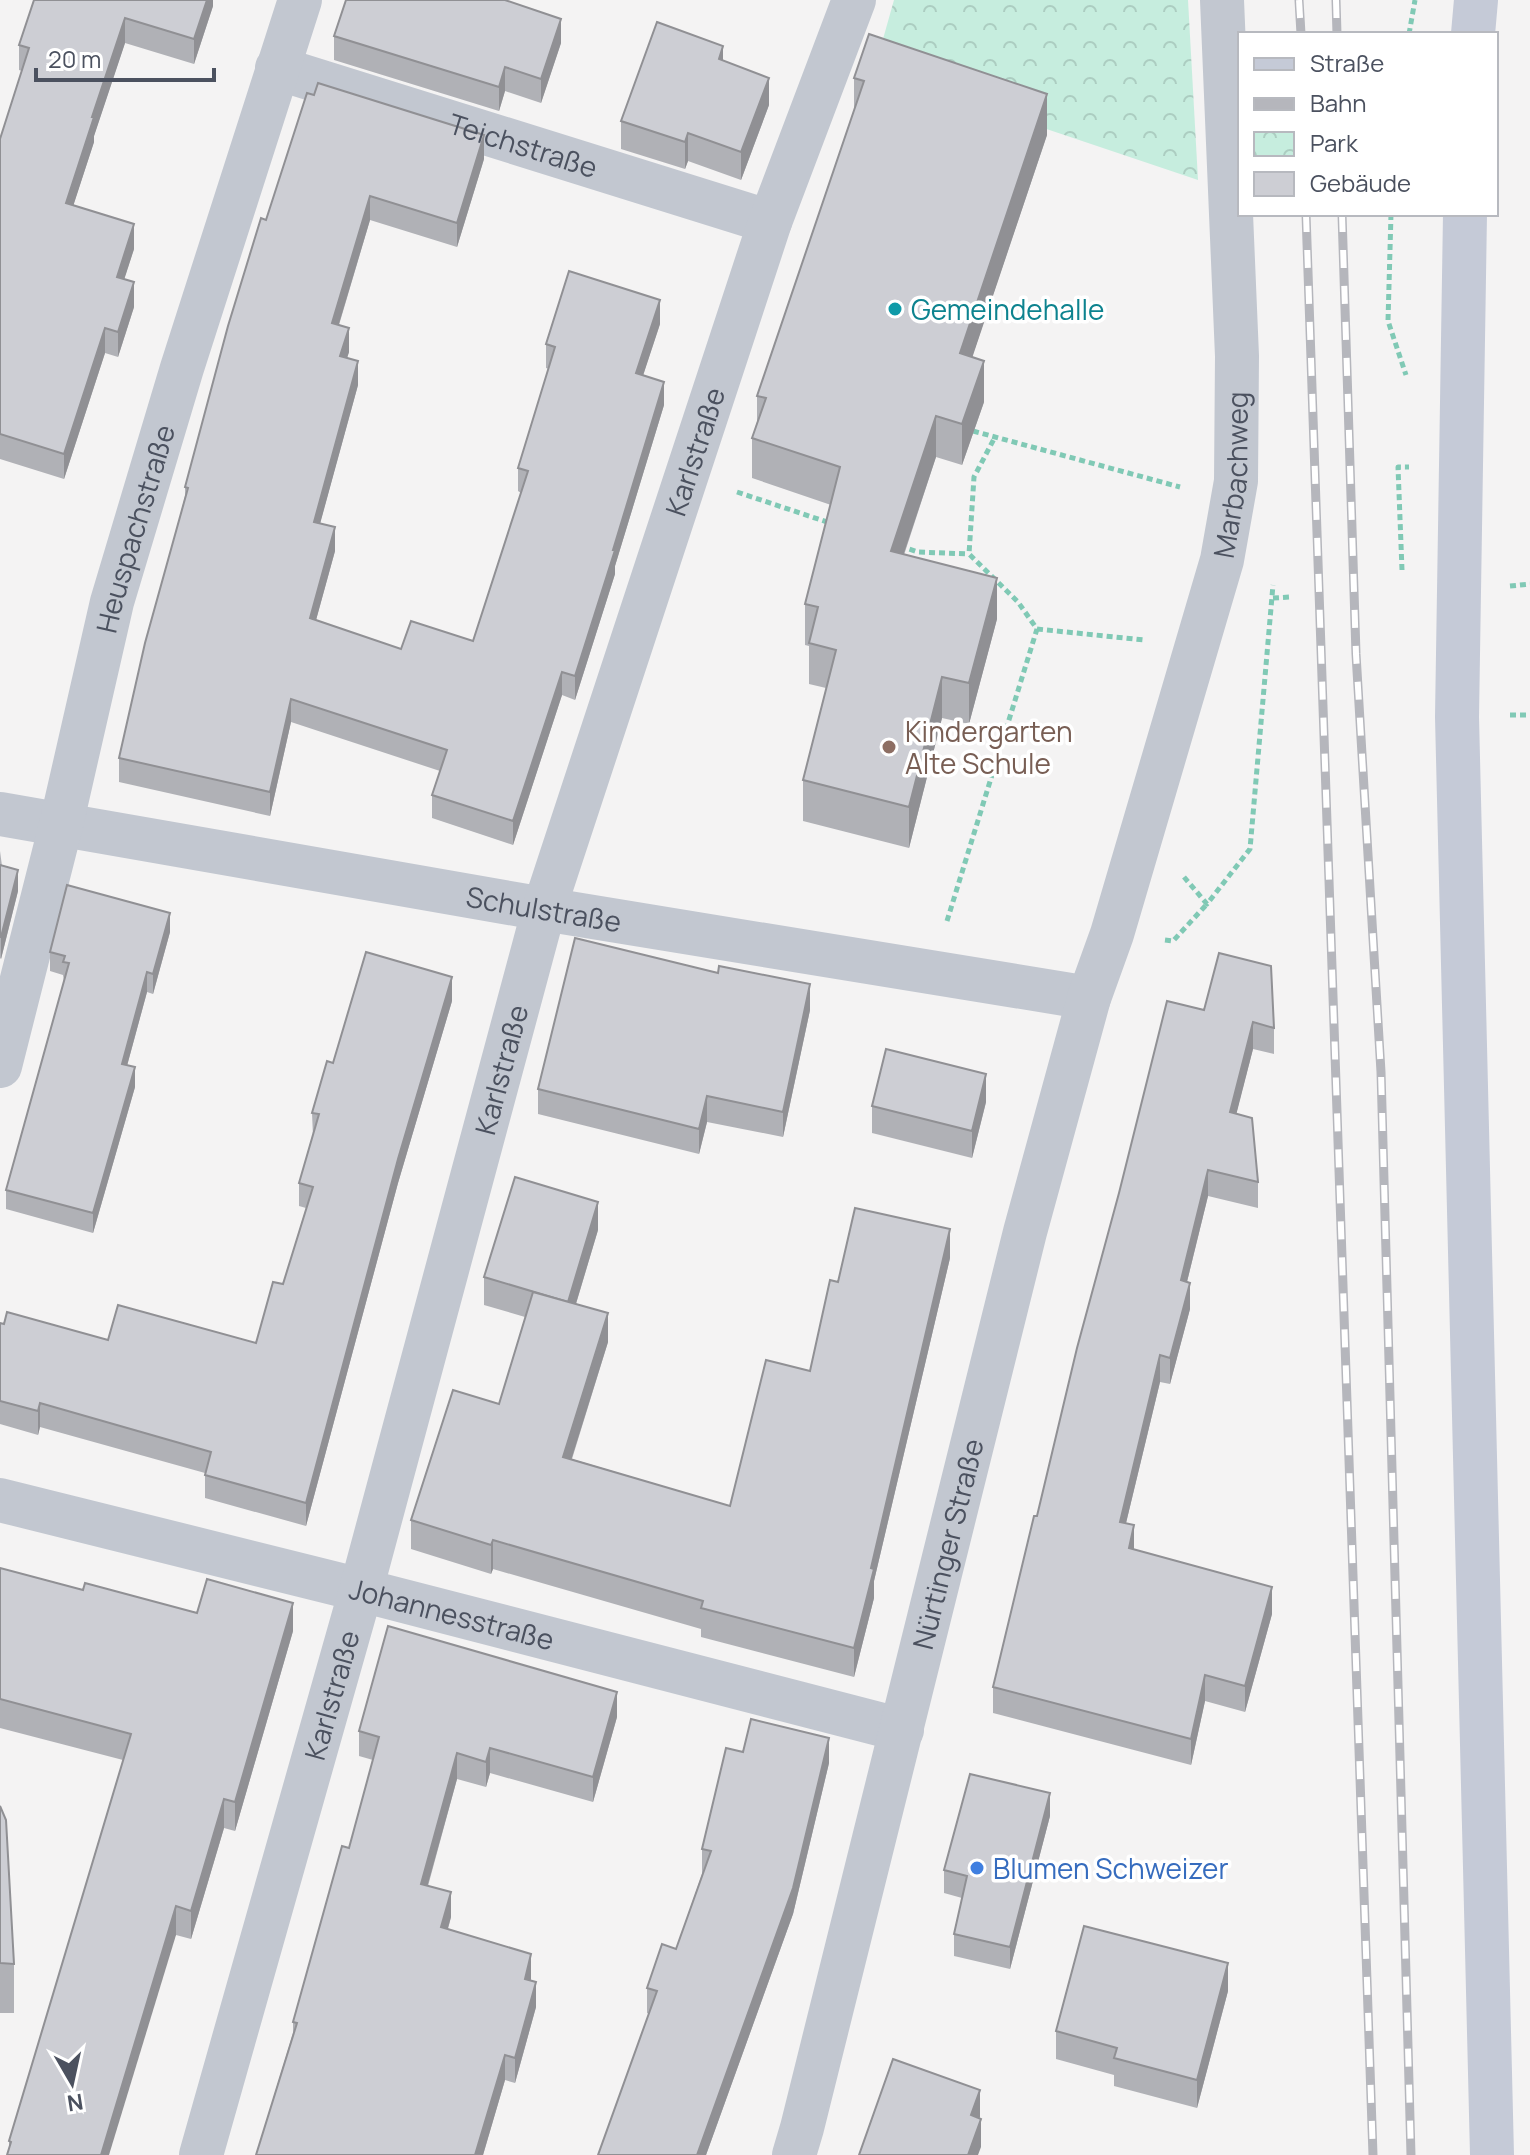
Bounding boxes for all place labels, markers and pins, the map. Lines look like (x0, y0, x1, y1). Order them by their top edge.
place label: Gemeindehalle (911, 290, 1104, 328)
marker: Gemeindehalle (886, 300, 904, 318)
place label: Kindergarten Alte Schule (905, 712, 1073, 782)
marker: Kindergarten Alte Schule (880, 738, 898, 756)
place label: Blumen Schweizer (993, 1849, 1229, 1887)
marker: Blumen Schweizer (968, 1859, 986, 1877)

